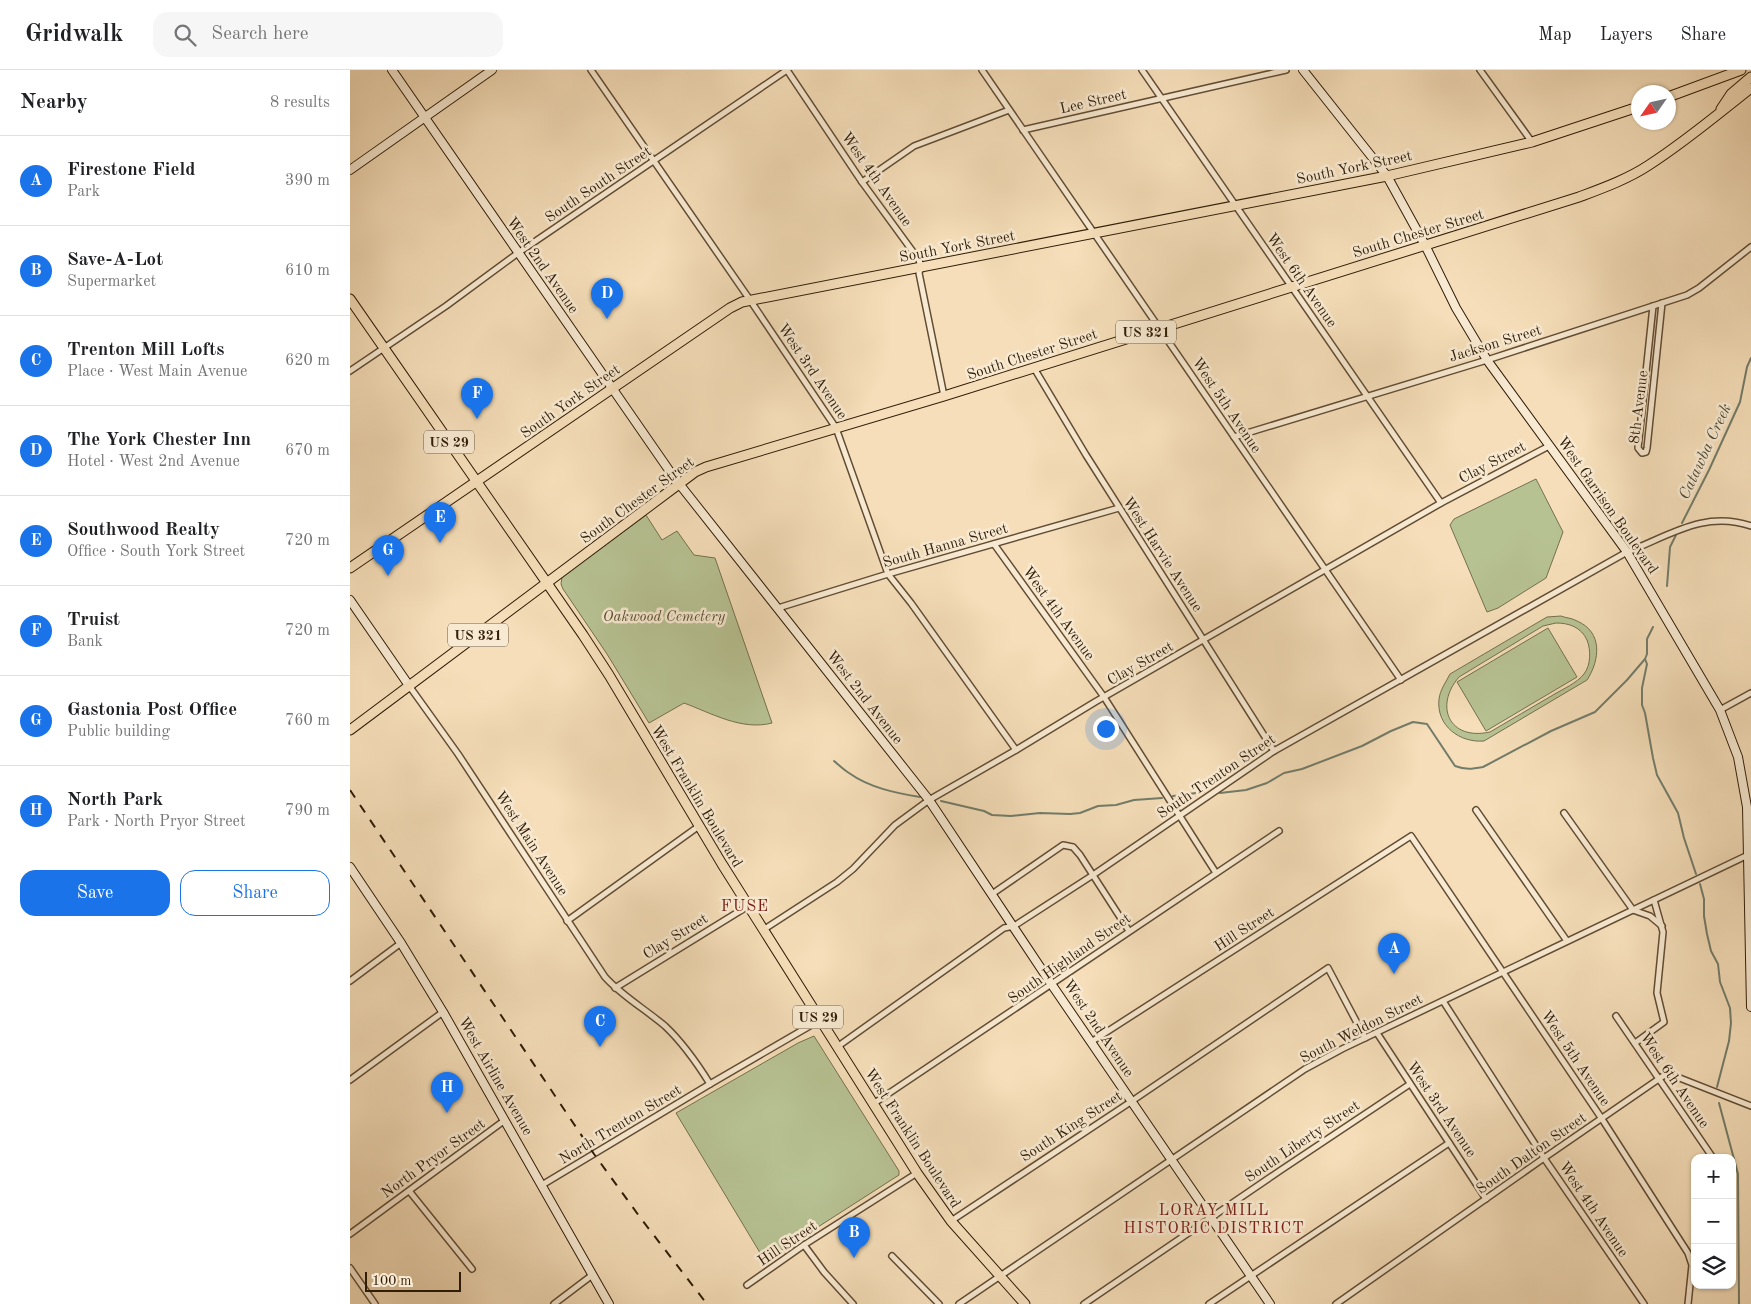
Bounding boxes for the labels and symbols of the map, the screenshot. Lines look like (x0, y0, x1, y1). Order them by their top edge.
north arrow (1631, 85, 1676, 130)
street label: Lee Street (1059, 88, 1128, 117)
street label: West 4th Avenue (838, 130, 914, 230)
street label: South South Street (543, 144, 655, 226)
street label: South York Street (1295, 149, 1413, 188)
street label: South Chester Street (1351, 207, 1486, 262)
street label: West 2nd Avenue (503, 215, 581, 317)
street label: South York Street (898, 229, 1016, 266)
street label: West 6th Avenue (1263, 231, 1339, 331)
pin: D (591, 278, 623, 319)
road number: US 321 (1116, 320, 1176, 344)
street label: West 3rd Avenue (774, 321, 849, 423)
street label: Jackson Street (1447, 323, 1543, 366)
street label: South Chester Street (965, 327, 1100, 384)
street label: West 5th Avenue (1188, 355, 1263, 456)
street label: South York Street (518, 362, 623, 442)
street label: 8th Avenue (1628, 369, 1651, 445)
pin: F (461, 378, 493, 419)
water label: Catawba Creek (1677, 401, 1735, 502)
road number: US 29 (424, 431, 474, 454)
street label: West Garrison Boulevard (1554, 434, 1660, 577)
street label: Clay Street (1457, 440, 1529, 487)
street label: South Chester Street (578, 455, 697, 547)
street label: West Harvie Avenue (1119, 495, 1204, 615)
pin: E (424, 502, 456, 543)
street label: South Hanna Street (881, 521, 1010, 571)
pin: G (372, 535, 404, 576)
street label: West 4th Avenue (1019, 564, 1097, 663)
park label: Oakwood Cemetery (603, 610, 725, 625)
road number: US 321 (448, 624, 508, 646)
street label: Clay Street (1105, 640, 1176, 689)
street label: West 2nd Avenue (823, 648, 905, 747)
your location (1093, 716, 1119, 742)
street label: West Franklin Boulevard (647, 723, 744, 871)
street label: South Trenton Street (1155, 732, 1279, 822)
street label: West Main Avenue (491, 789, 570, 899)
district label: FUSE (721, 899, 769, 915)
street label: Hill Street (1212, 905, 1277, 955)
street label: South Highland Street (1006, 911, 1134, 1007)
street label: Clay Street (641, 912, 711, 963)
pin: A (1378, 933, 1410, 974)
street label: West 2nd Avenue (1060, 977, 1136, 1080)
street label: South Weldon Street (1298, 992, 1425, 1067)
pin: C (584, 1006, 616, 1047)
road number: US 29 (793, 1006, 843, 1029)
street label: West 5th Avenue (1537, 1008, 1612, 1109)
street label: West Airline Avenue (455, 1015, 535, 1139)
street label: West 6th Avenue (1636, 1030, 1711, 1131)
street label: West 3rd Avenue (1403, 1059, 1478, 1161)
street label: West Franklin Boulevard (861, 1066, 963, 1211)
pin: H (431, 1072, 463, 1113)
street label: North Trenton Street (557, 1083, 684, 1168)
street label: South King Street (1018, 1089, 1125, 1166)
street label: South Liberty Street (1243, 1098, 1363, 1186)
street label: South Dalton Street (1474, 1111, 1590, 1198)
street label: North Pryor Street (379, 1117, 488, 1202)
street label: West 4th Avenue (1555, 1159, 1630, 1260)
district label: LORAY MILL HISTORIC DISTRICT (1123, 1203, 1305, 1237)
pin: B (838, 1217, 870, 1258)
street label: Hill Street (755, 1219, 820, 1269)
scale bar (365, 1269, 461, 1292)

